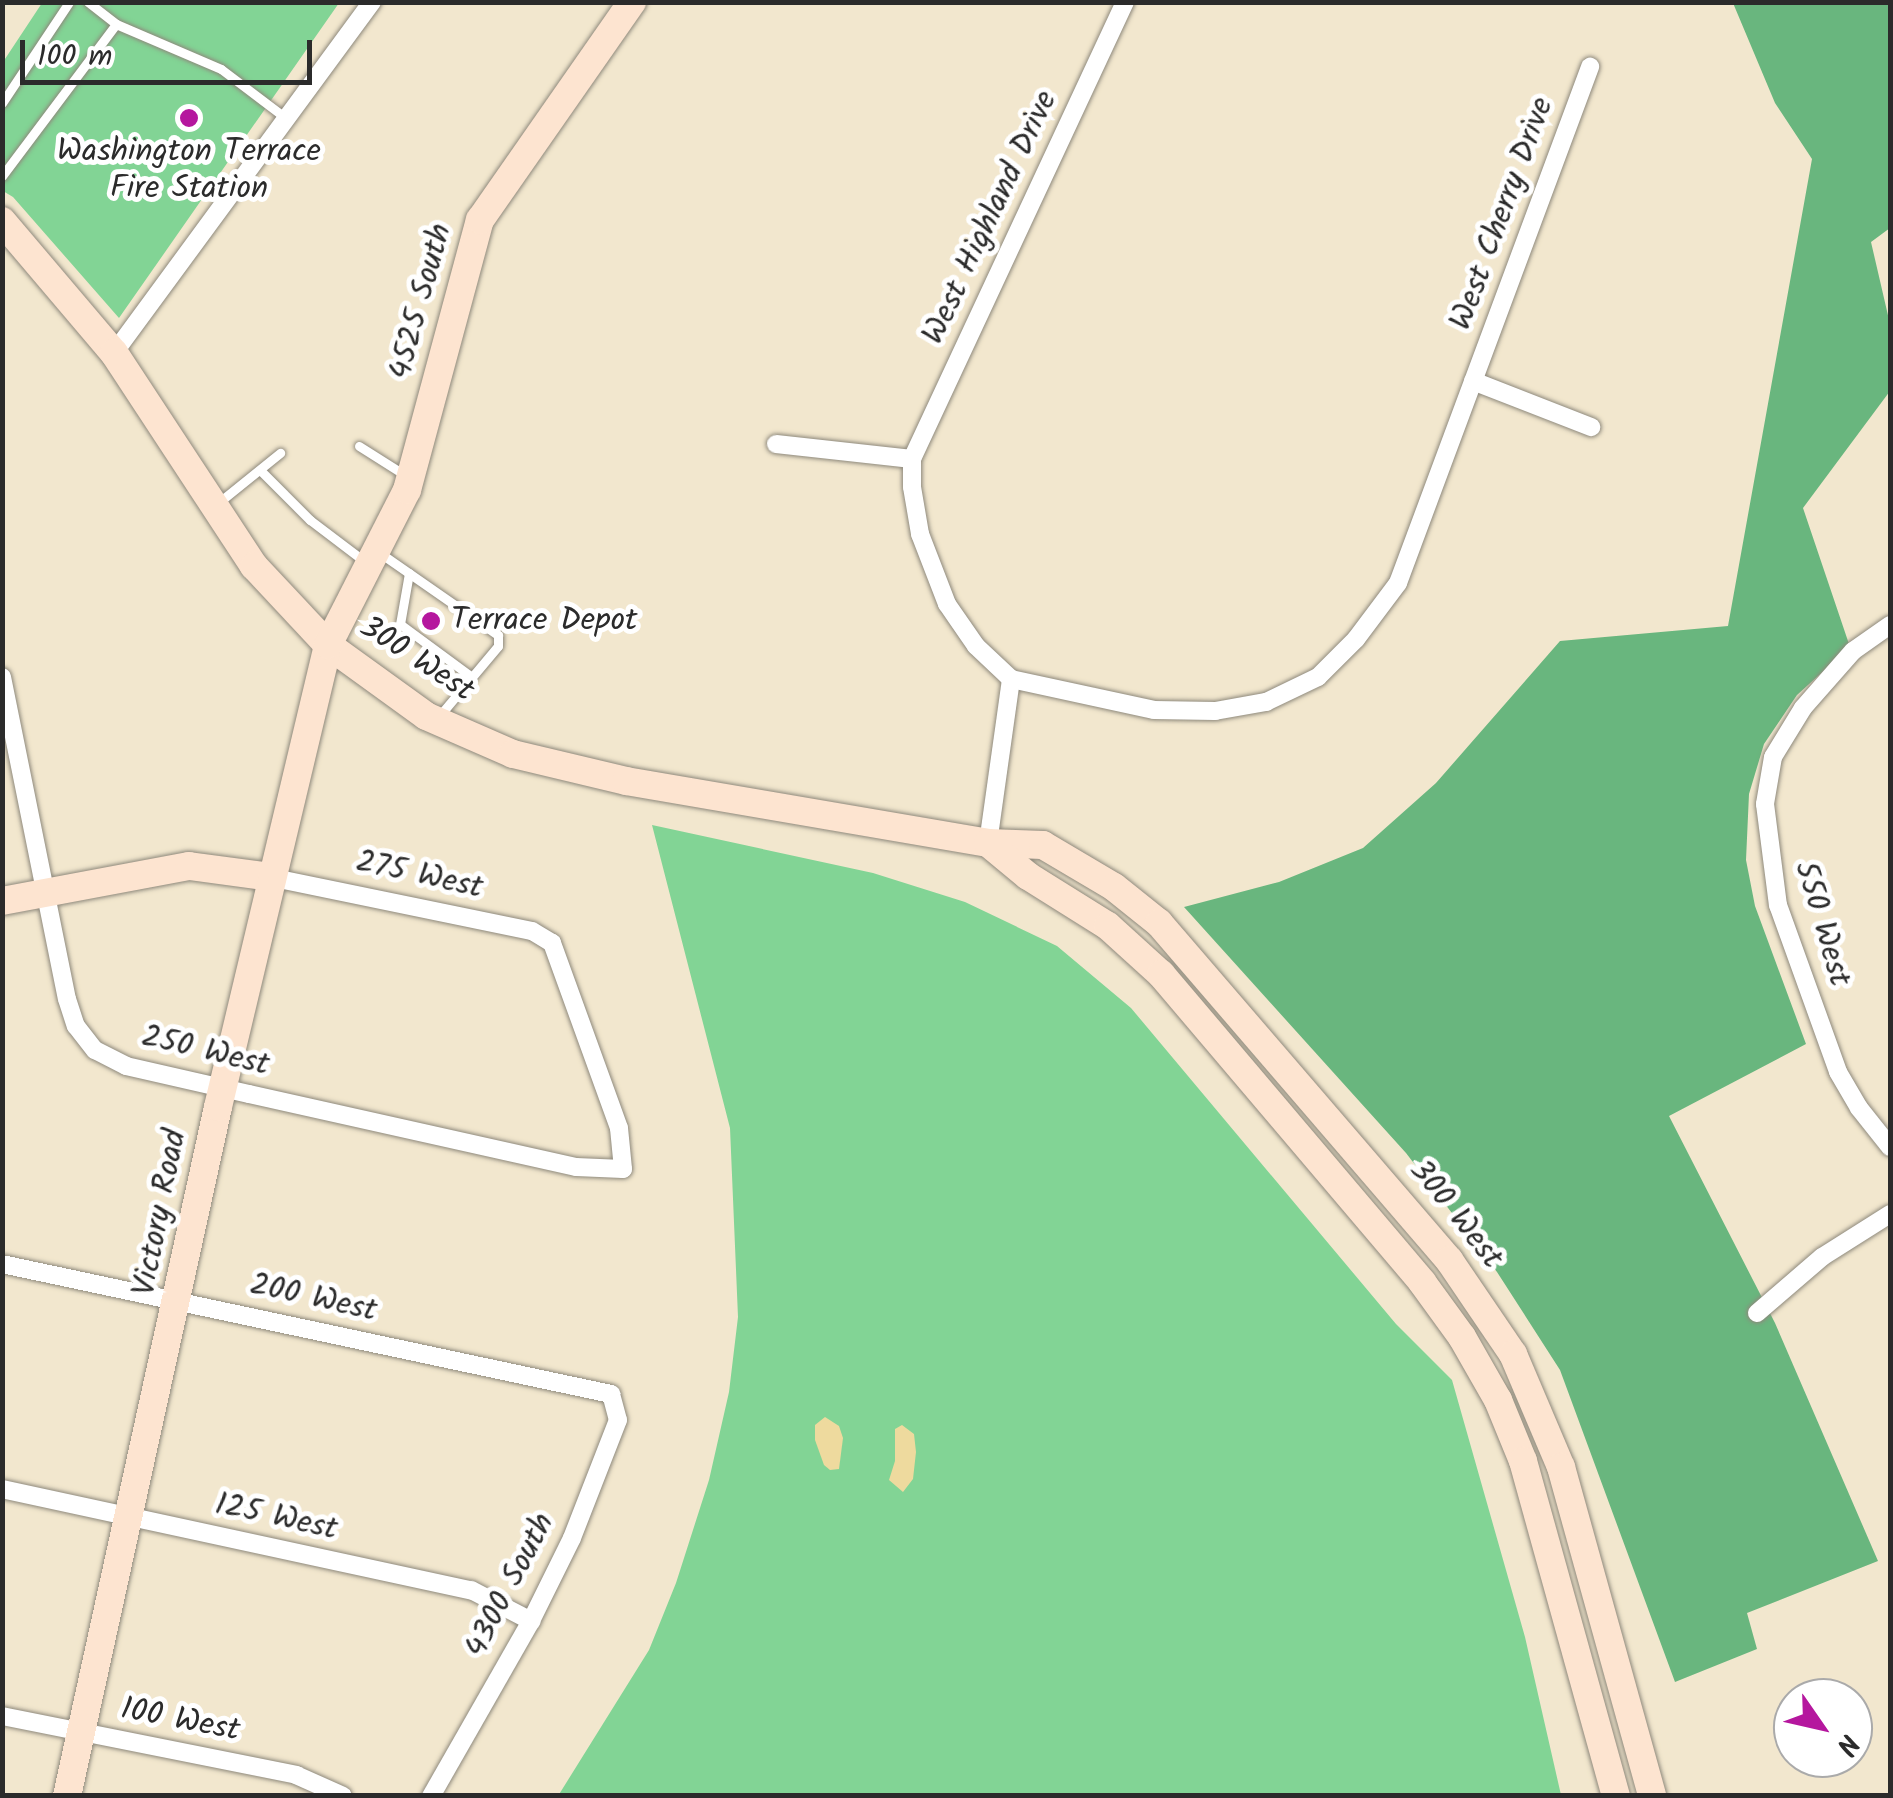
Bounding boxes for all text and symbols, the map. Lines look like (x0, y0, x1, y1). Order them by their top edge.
scale bar (25, 20, 318, 82)
text: 100 m (37, 33, 112, 81)
street label: West Highland Drive (915, 85, 1067, 351)
street label: West Cherry Drive (1443, 92, 1563, 336)
marker: Washington Terrace Fire Station (178, 107, 200, 129)
place label: Washington Terrace Fire Station (57, 134, 321, 209)
street label: 4525 South (383, 220, 461, 384)
place label: Terrace Depot (451, 602, 637, 640)
street label: 300 West (352, 609, 480, 711)
marker: Terrace Depot (420, 610, 442, 632)
street label: 275 West (352, 844, 486, 908)
street label: 550 West (1784, 857, 1858, 991)
street label: 250 West (137, 1019, 273, 1085)
street label: Victory Road (126, 1127, 196, 1299)
street label: 300 West (1400, 1153, 1510, 1277)
street label: 200 West (246, 1267, 380, 1331)
street label: 125 West (211, 1486, 341, 1550)
street label: 4300 South (458, 1507, 564, 1665)
north arrow (1773, 1678, 1873, 1778)
street label: 100 West (117, 1691, 243, 1751)
text: N (1823, 1724, 1870, 1764)

